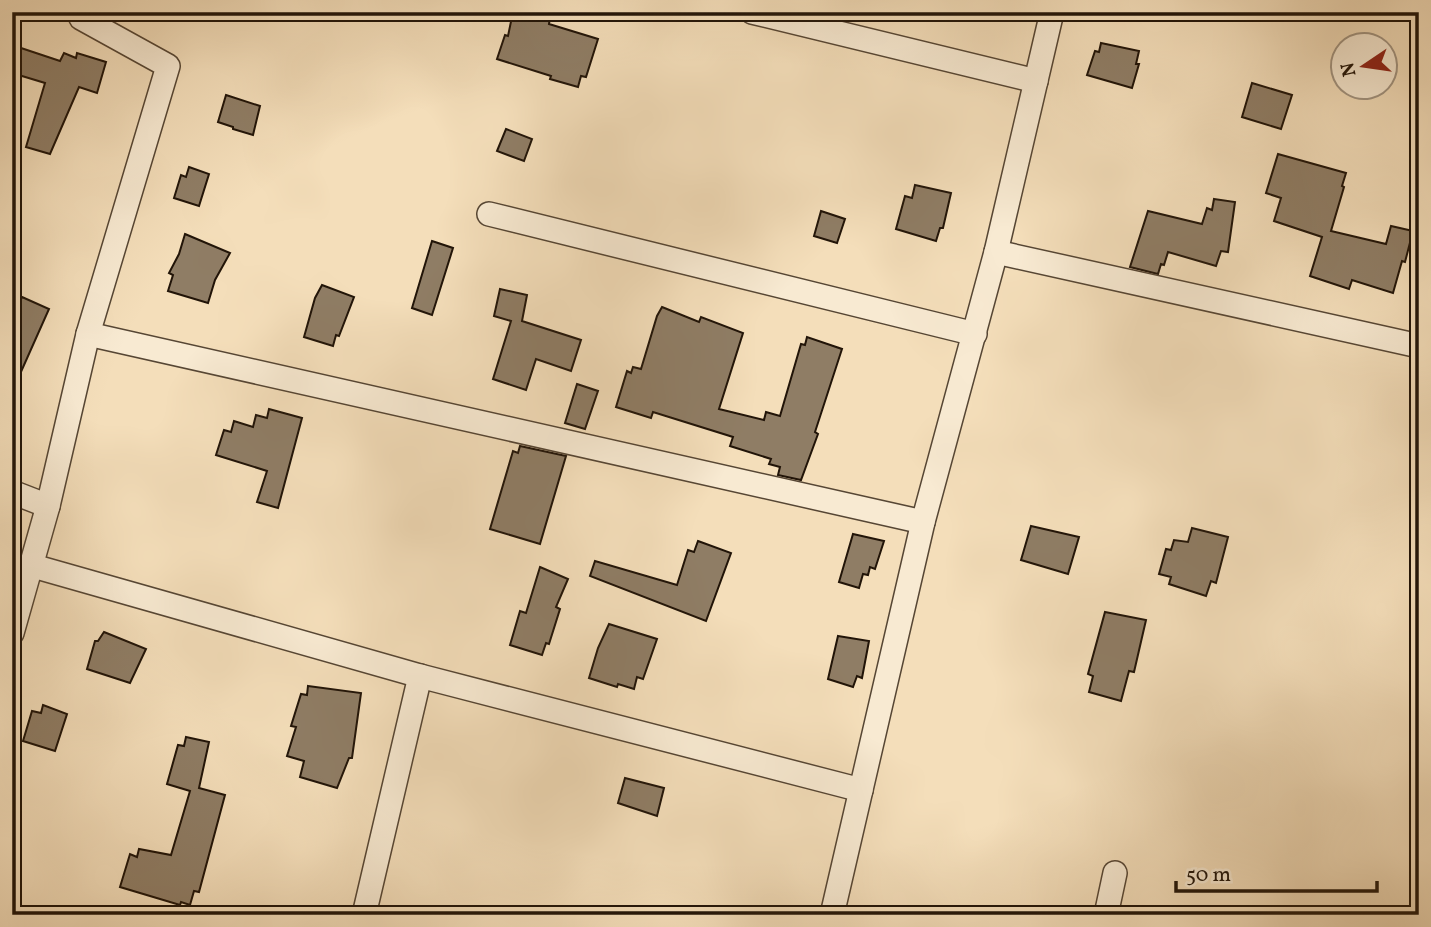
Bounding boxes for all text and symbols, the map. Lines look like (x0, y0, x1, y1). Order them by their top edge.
north arrow (1330, 32, 1400, 102)
text: N (1335, 60, 1364, 79)
scale bar (1176, 850, 1377, 894)
text: 50 m (1186, 861, 1231, 890)

